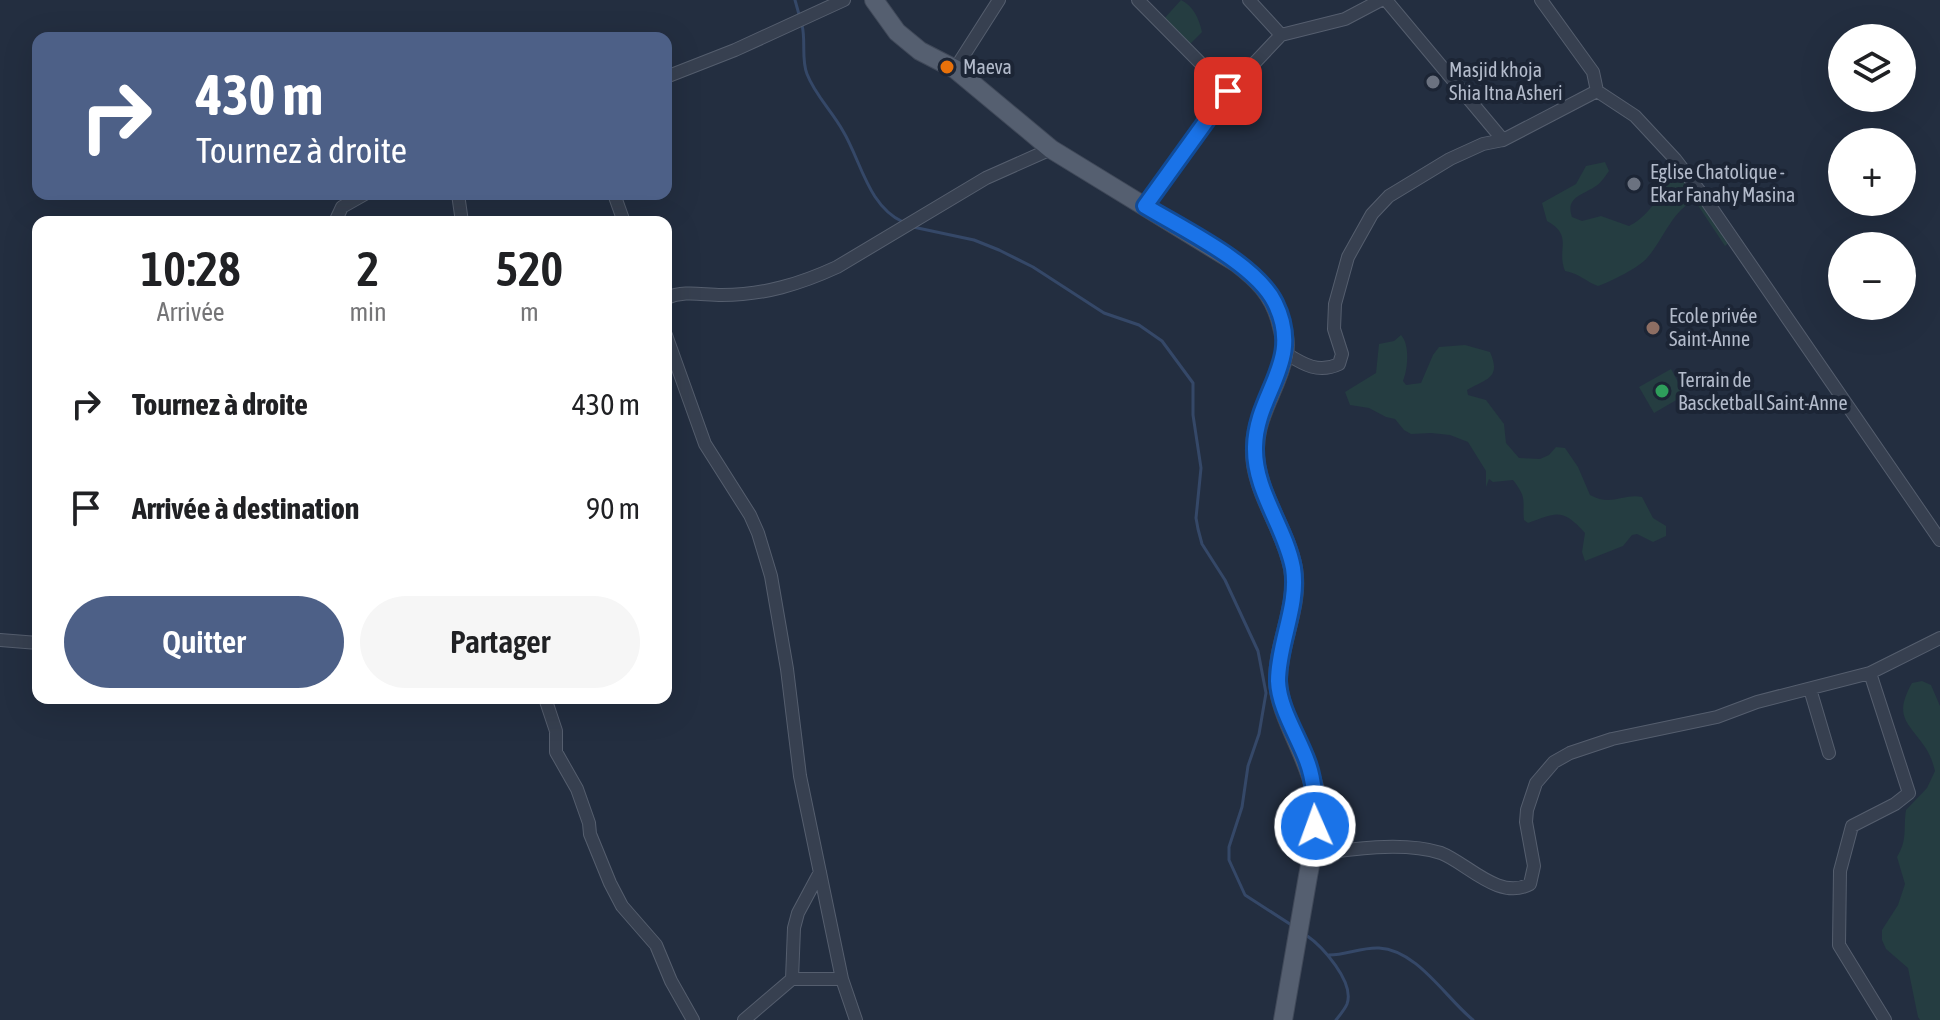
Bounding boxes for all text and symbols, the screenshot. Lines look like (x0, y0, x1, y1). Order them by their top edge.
map controls (1828, 24, 1916, 320)
button: layers (1828, 24, 1916, 112)
place label: Maeva (963, 55, 1012, 78)
pin (1194, 57, 1262, 125)
marker: Maeva (938, 58, 956, 76)
place label: Masjid khoja Shia Itna Asheri (1449, 58, 1562, 104)
text: 430 m (196, 63, 323, 127)
icon: right (64, 64, 168, 168)
icon: arrive (1206, 69, 1250, 113)
marker: Masjid khoja Shia Itna Asheri (1424, 73, 1442, 91)
button: + (1828, 128, 1916, 216)
text: Tournez à droite (196, 129, 407, 171)
place label: Eglise Chatolique - Ekar Fanahy Masina (1650, 160, 1795, 206)
marker: Eglise Chatolique - Ekar Fanahy Masina (1625, 175, 1643, 193)
button: − (1828, 232, 1916, 320)
text: 10:28 (141, 241, 241, 296)
text: 2 (357, 241, 379, 296)
text: 520 (496, 241, 563, 296)
text: Arrivée (157, 297, 225, 327)
text: min (349, 297, 387, 327)
text: m (520, 297, 539, 327)
place label: Ecole privée Saint-Anne (1669, 304, 1757, 350)
marker: Ecole privée Saint-Anne (1644, 319, 1662, 337)
place label: Terrain de Bascketball Saint-Anne (1678, 368, 1848, 414)
icon: right (64, 382, 108, 426)
marker: Terrain de Bascketball Saint-Anne (1653, 382, 1671, 400)
text: Tournez à droite (132, 387, 308, 421)
text: 430 m (572, 387, 640, 421)
icon: arrive (64, 486, 108, 530)
text: Arrivée à destination (132, 491, 359, 525)
text: 90 m (586, 491, 640, 525)
button: Quitter (64, 596, 344, 688)
button: Partager (360, 596, 640, 688)
position arrow (1273, 784, 1357, 868)

